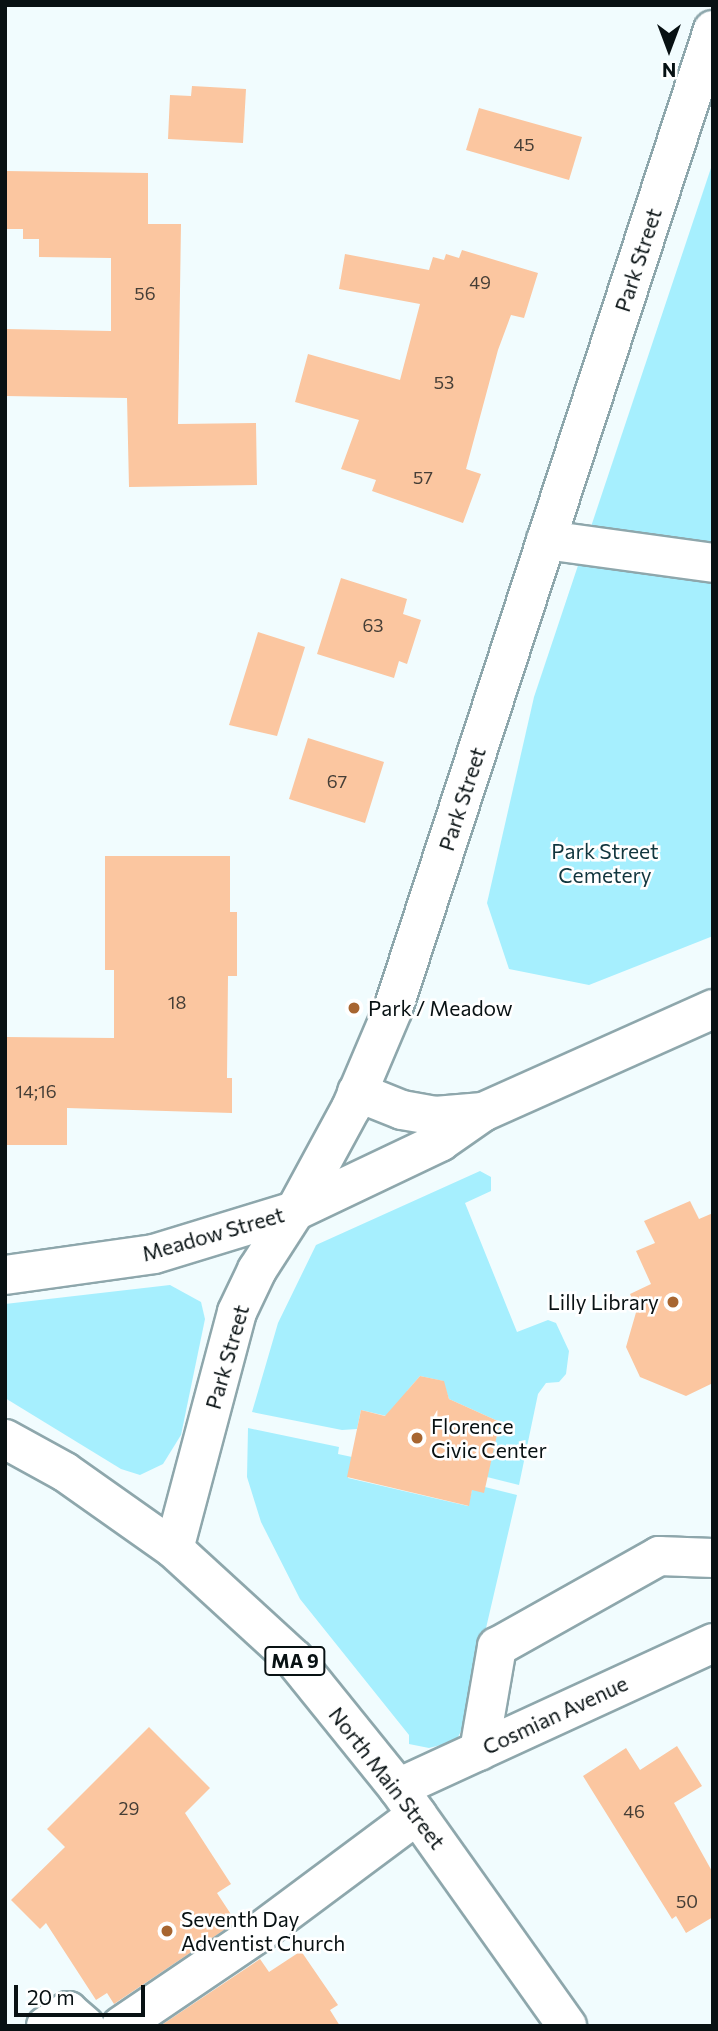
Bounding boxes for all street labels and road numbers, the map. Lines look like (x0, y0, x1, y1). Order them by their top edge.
street label: Park Street (609, 205, 667, 315)
street label: Park Street (433, 744, 491, 854)
street label: Meadow Street (139, 1202, 287, 1266)
street label: Park Street (200, 1302, 254, 1412)
road number: MA 9 (264, 1646, 326, 1676)
street label: Cosmian Avenue (479, 1670, 631, 1760)
street label: North Main Street (324, 1702, 450, 1854)

